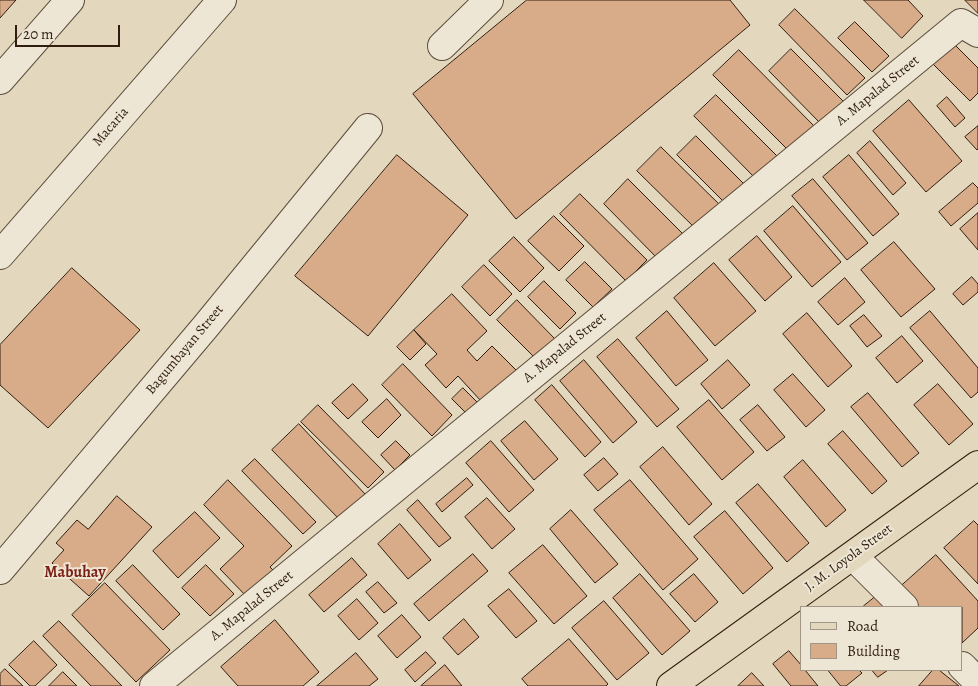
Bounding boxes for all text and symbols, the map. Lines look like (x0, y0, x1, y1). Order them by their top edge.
scale bar (18, 15, 122, 47)
text: 20 m (23, 24, 54, 44)
street label: A. Mapalad Street (833, 52, 923, 130)
street label: Macaria (89, 104, 133, 150)
street label: Bagumbayan Street (143, 302, 227, 398)
street label: A. Mapalad Street (520, 309, 610, 387)
street label: J. M. Loyola Street (802, 521, 896, 595)
district label: Mabuhay (44, 563, 106, 583)
street label: A. Mapalad Street (207, 567, 297, 645)
legend (800, 606, 963, 671)
text: Road (847, 616, 878, 636)
text: Building (847, 641, 900, 661)

